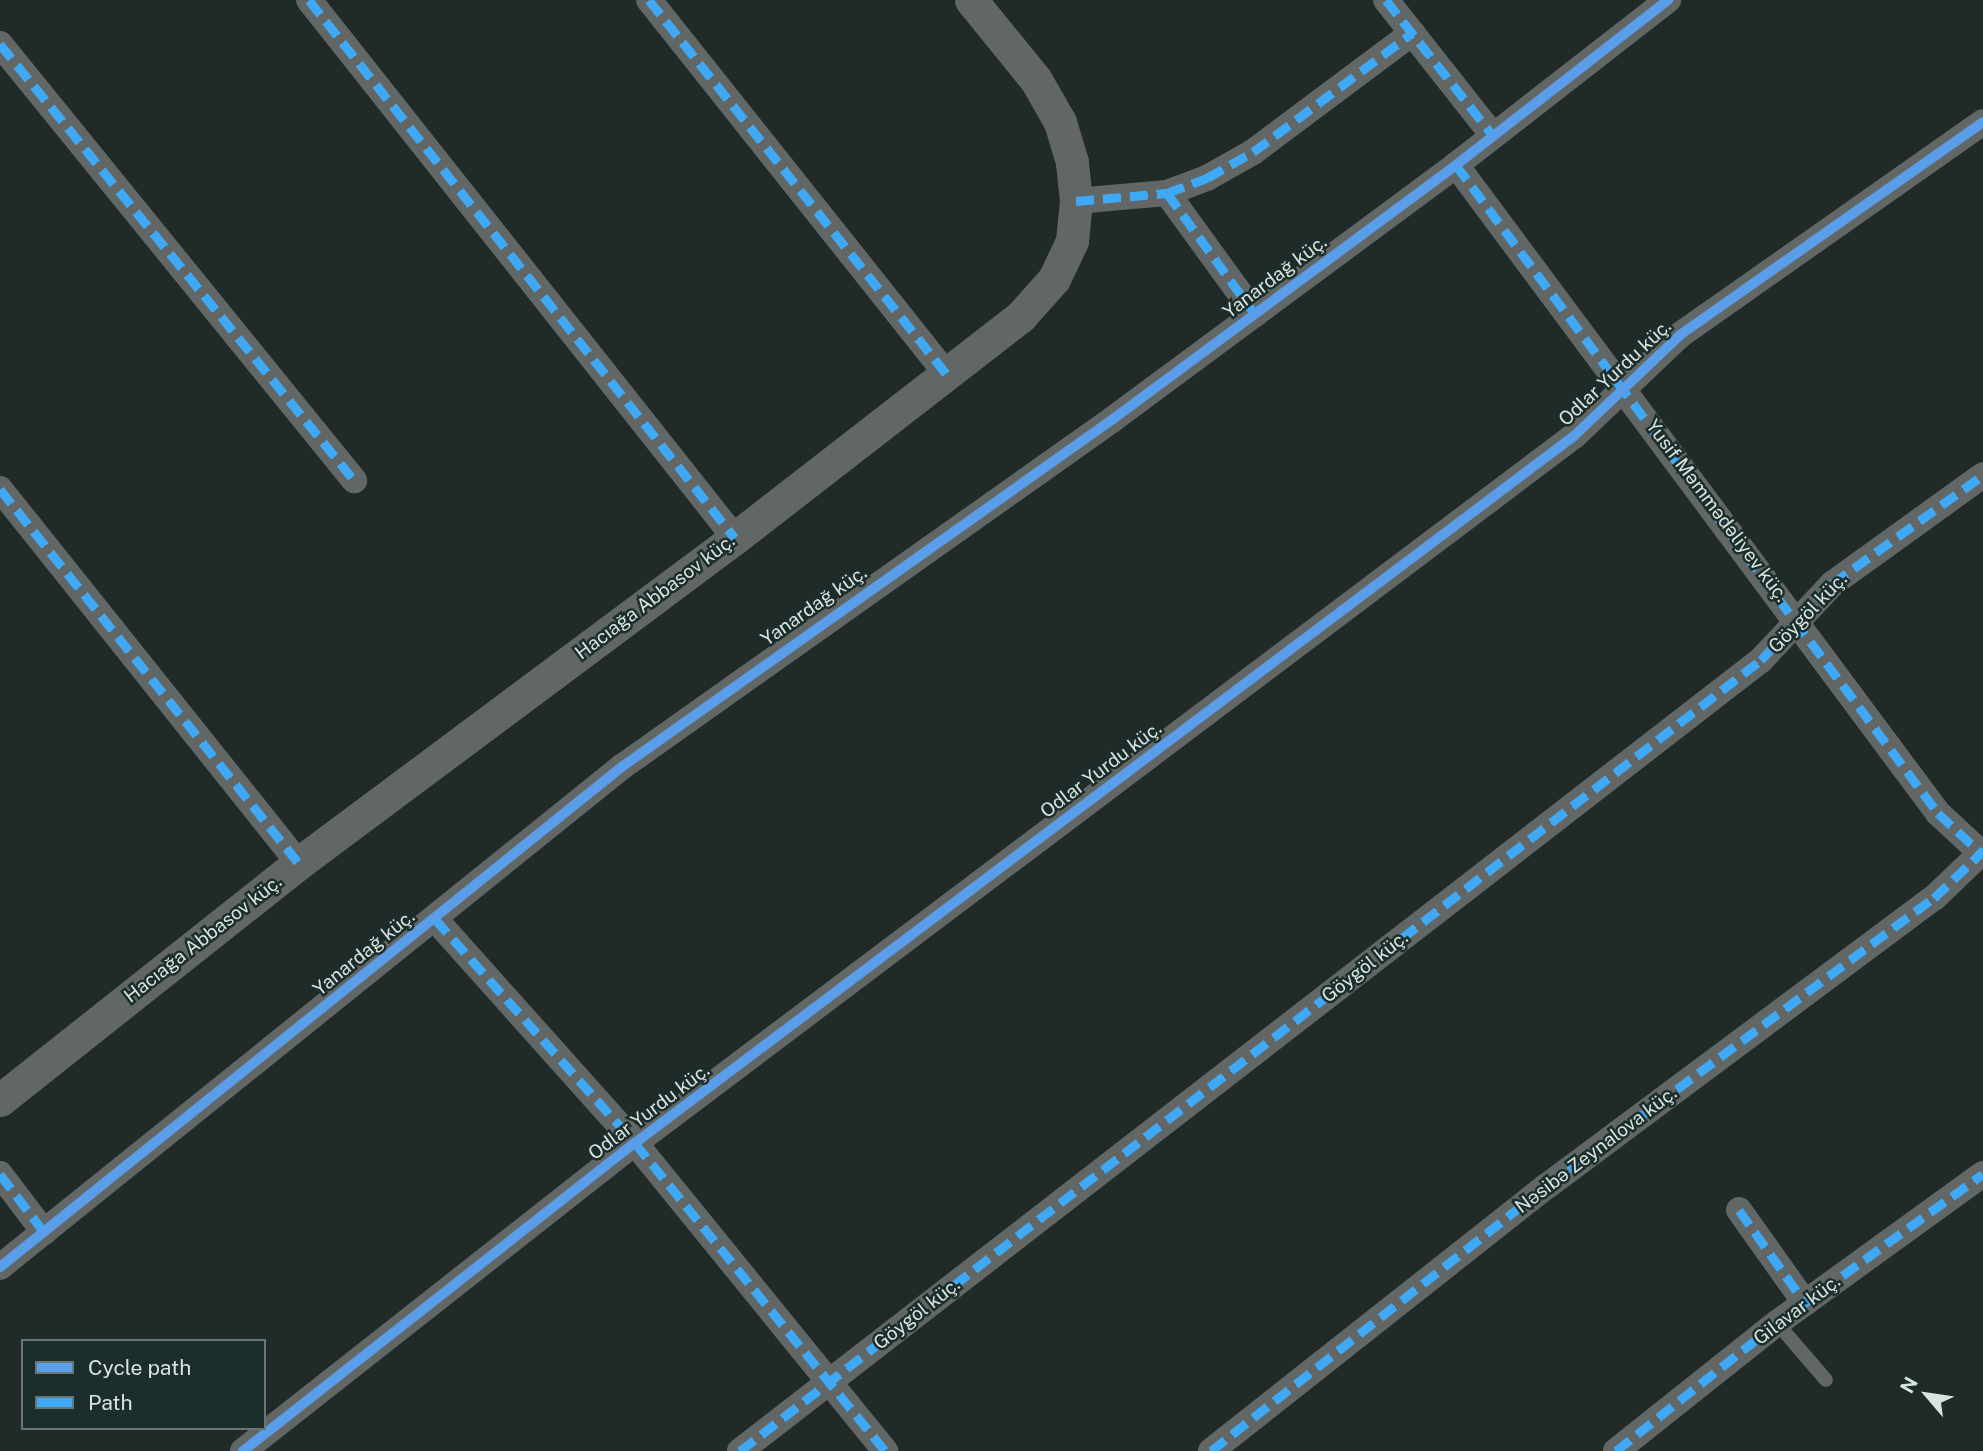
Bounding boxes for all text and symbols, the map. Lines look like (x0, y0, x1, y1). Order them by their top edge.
street label: Yanardağ küç. (1219, 231, 1331, 323)
street label: Odlar Yurdu küç. (1554, 315, 1676, 431)
street label: Yusif Məmmədəliyev küç. (1641, 415, 1793, 607)
street label: Hacıağa Abbasov küç. (571, 530, 739, 664)
street label: Yanardağ küç. (757, 561, 871, 651)
street label: Göygöl küç. (1764, 568, 1852, 658)
street label: Odlar Yurdu küç. (1036, 717, 1166, 823)
street label: Hacıağa Abbasov küç. (120, 870, 286, 1008)
street label: Yanardağ küç. (309, 905, 419, 1001)
street label: Göygöl küç. (1317, 926, 1413, 1008)
street label: Odlar Yurdu küç. (584, 1059, 714, 1165)
street label: Nəsibə Zeynalova küç. (1511, 1082, 1681, 1218)
street label: Gilavar küç. (1749, 1270, 1845, 1350)
street label: Göygöl küç. (869, 1273, 965, 1355)
legend (21, 1339, 266, 1430)
text: Cycle path (88, 1355, 191, 1380)
north arrow (1892, 1360, 1962, 1430)
text: N (1895, 1373, 1922, 1397)
text: Path (88, 1390, 133, 1415)

